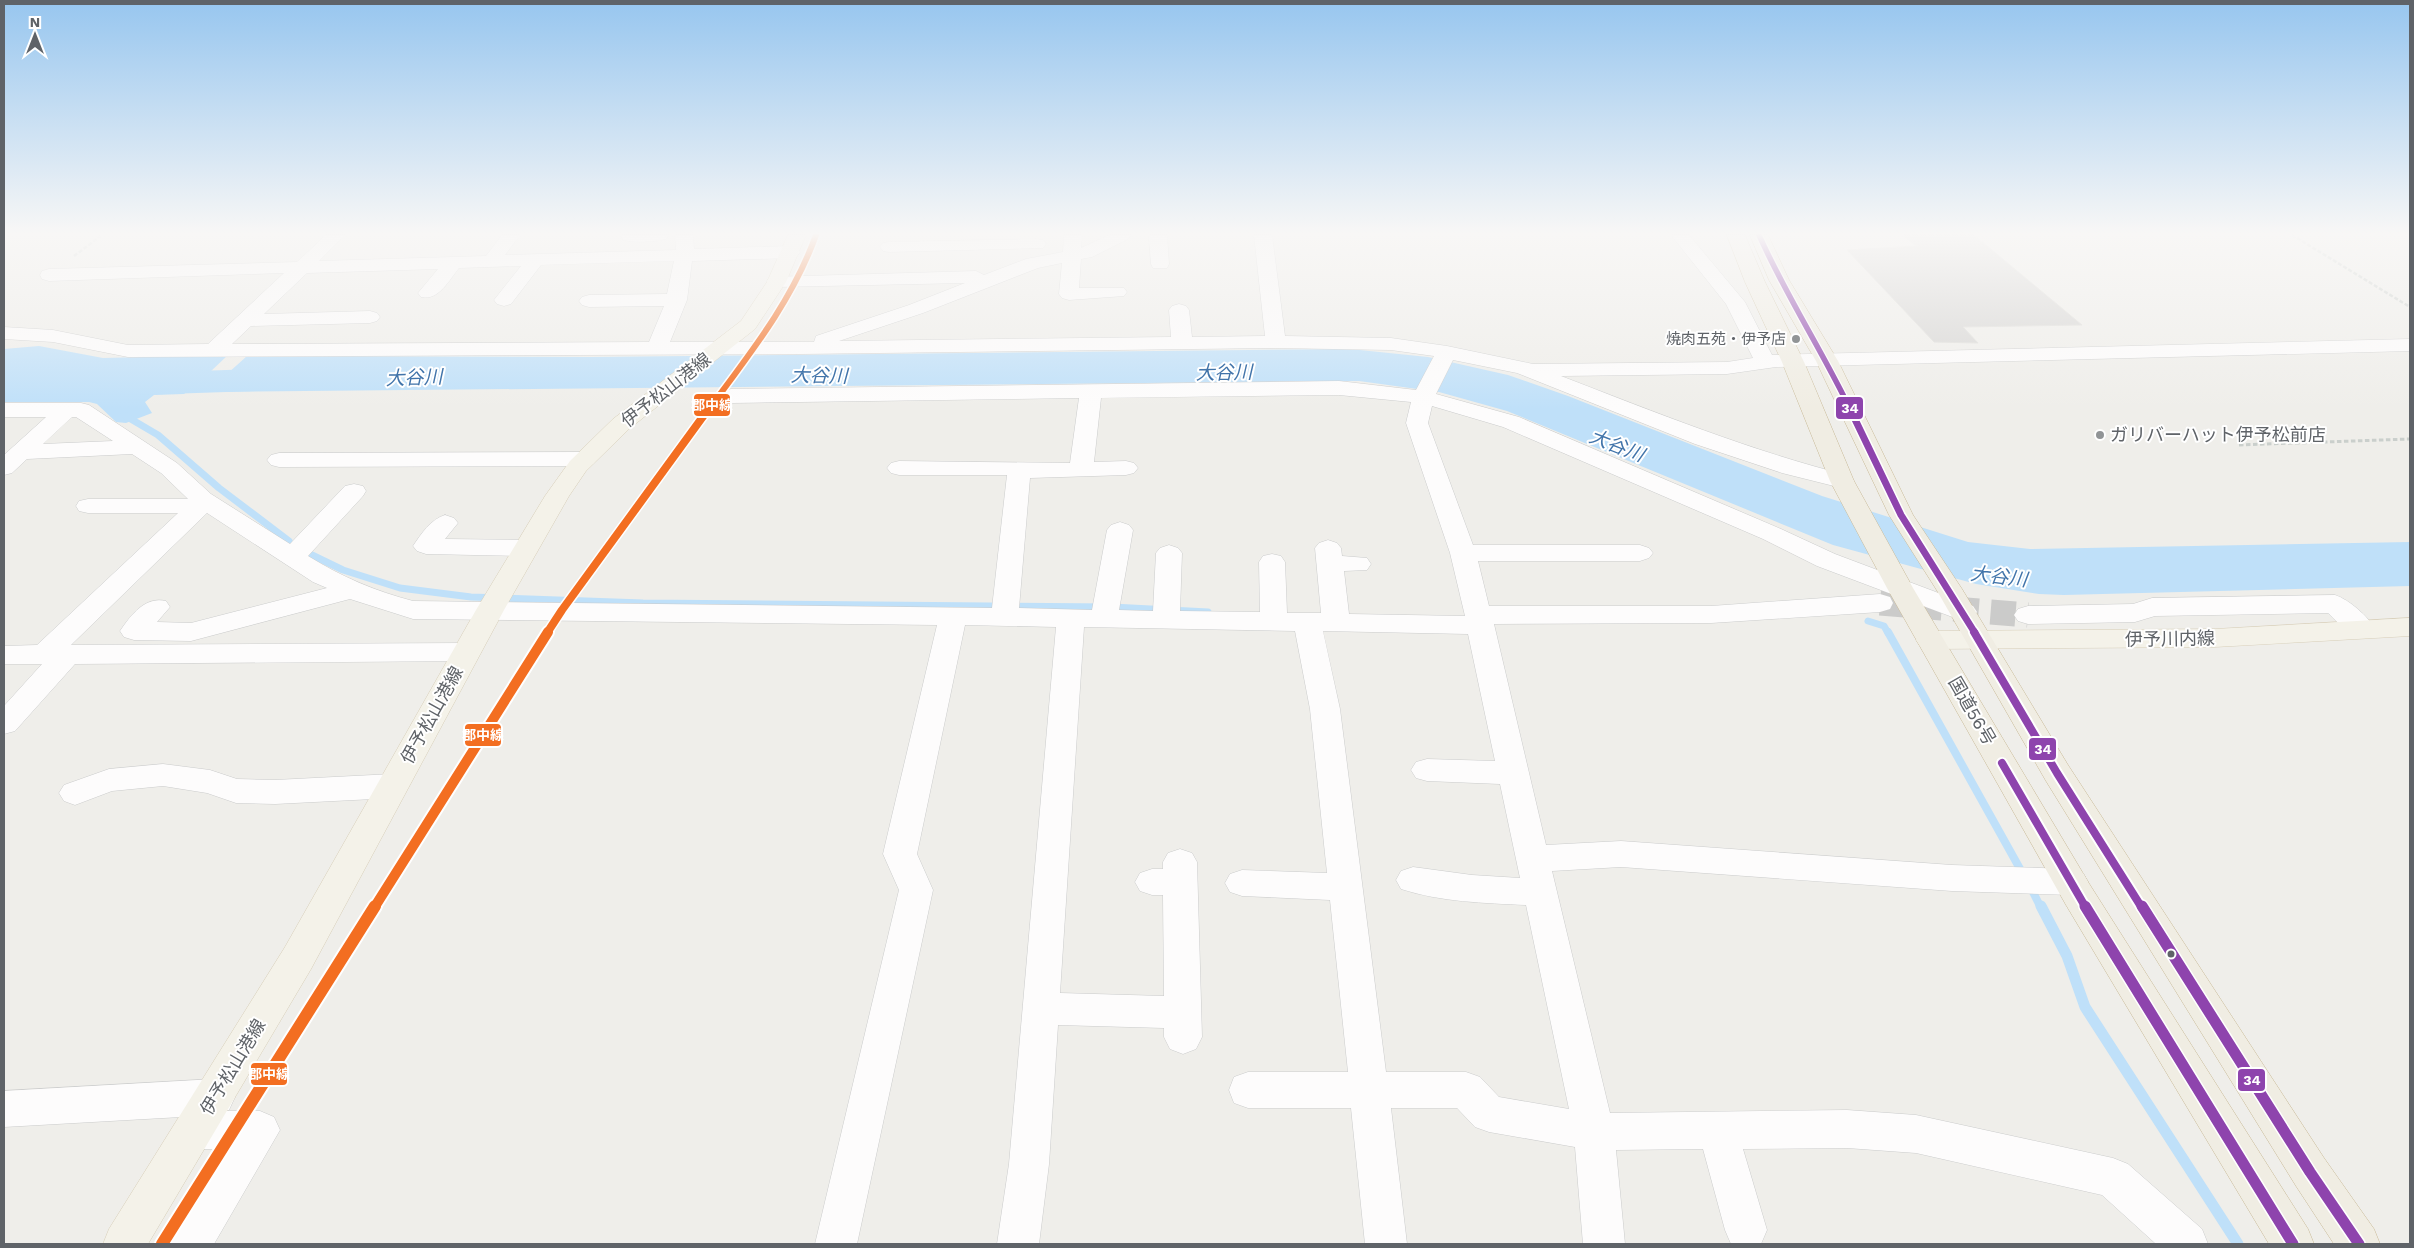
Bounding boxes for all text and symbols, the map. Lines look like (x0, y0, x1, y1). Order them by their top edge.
north arrow (10, 10, 60, 60)
text: N (30, 14, 40, 30)
place label: 焼肉五苑・伊予店 (1666, 330, 1786, 348)
marker: 焼肉五苑・伊予店 (1790, 333, 1802, 345)
street label: 伊予松山港線 (617, 348, 715, 431)
water label: 大谷川 (1195, 360, 1255, 384)
water label: 大谷川 (790, 364, 850, 388)
water label: 大谷川 (385, 365, 445, 390)
line badge: 郡中線 (693, 393, 731, 417)
line badge: 34 (1835, 396, 1864, 420)
text: 郡中線 (691, 397, 733, 413)
text: 34 (1841, 400, 1859, 416)
place label: ガリバーハット伊予松前店 (2110, 424, 2326, 445)
water label: 大谷川 (1586, 425, 1649, 467)
marker: ガリバーハット伊予松前店 (2094, 429, 2106, 441)
water label: 大谷川 (1969, 562, 2031, 592)
street label: 伊予川内線 (2125, 627, 2215, 650)
street label: 伊予松山港線 (396, 662, 467, 767)
street label: 国道56号 (1944, 673, 2000, 749)
line badge: 郡中線 (464, 723, 502, 747)
text: 郡中線 (462, 727, 504, 743)
line badge: 34 (2028, 737, 2057, 761)
text: 34 (2034, 741, 2052, 757)
unlabelled marker (2166, 949, 2176, 959)
street label: 伊予松山港線 (196, 1015, 269, 1118)
line badge: 郡中線 (250, 1062, 288, 1086)
text: 郡中線 (248, 1066, 290, 1082)
line badge: 34 (2237, 1068, 2266, 1092)
text: 34 (2243, 1072, 2261, 1088)

